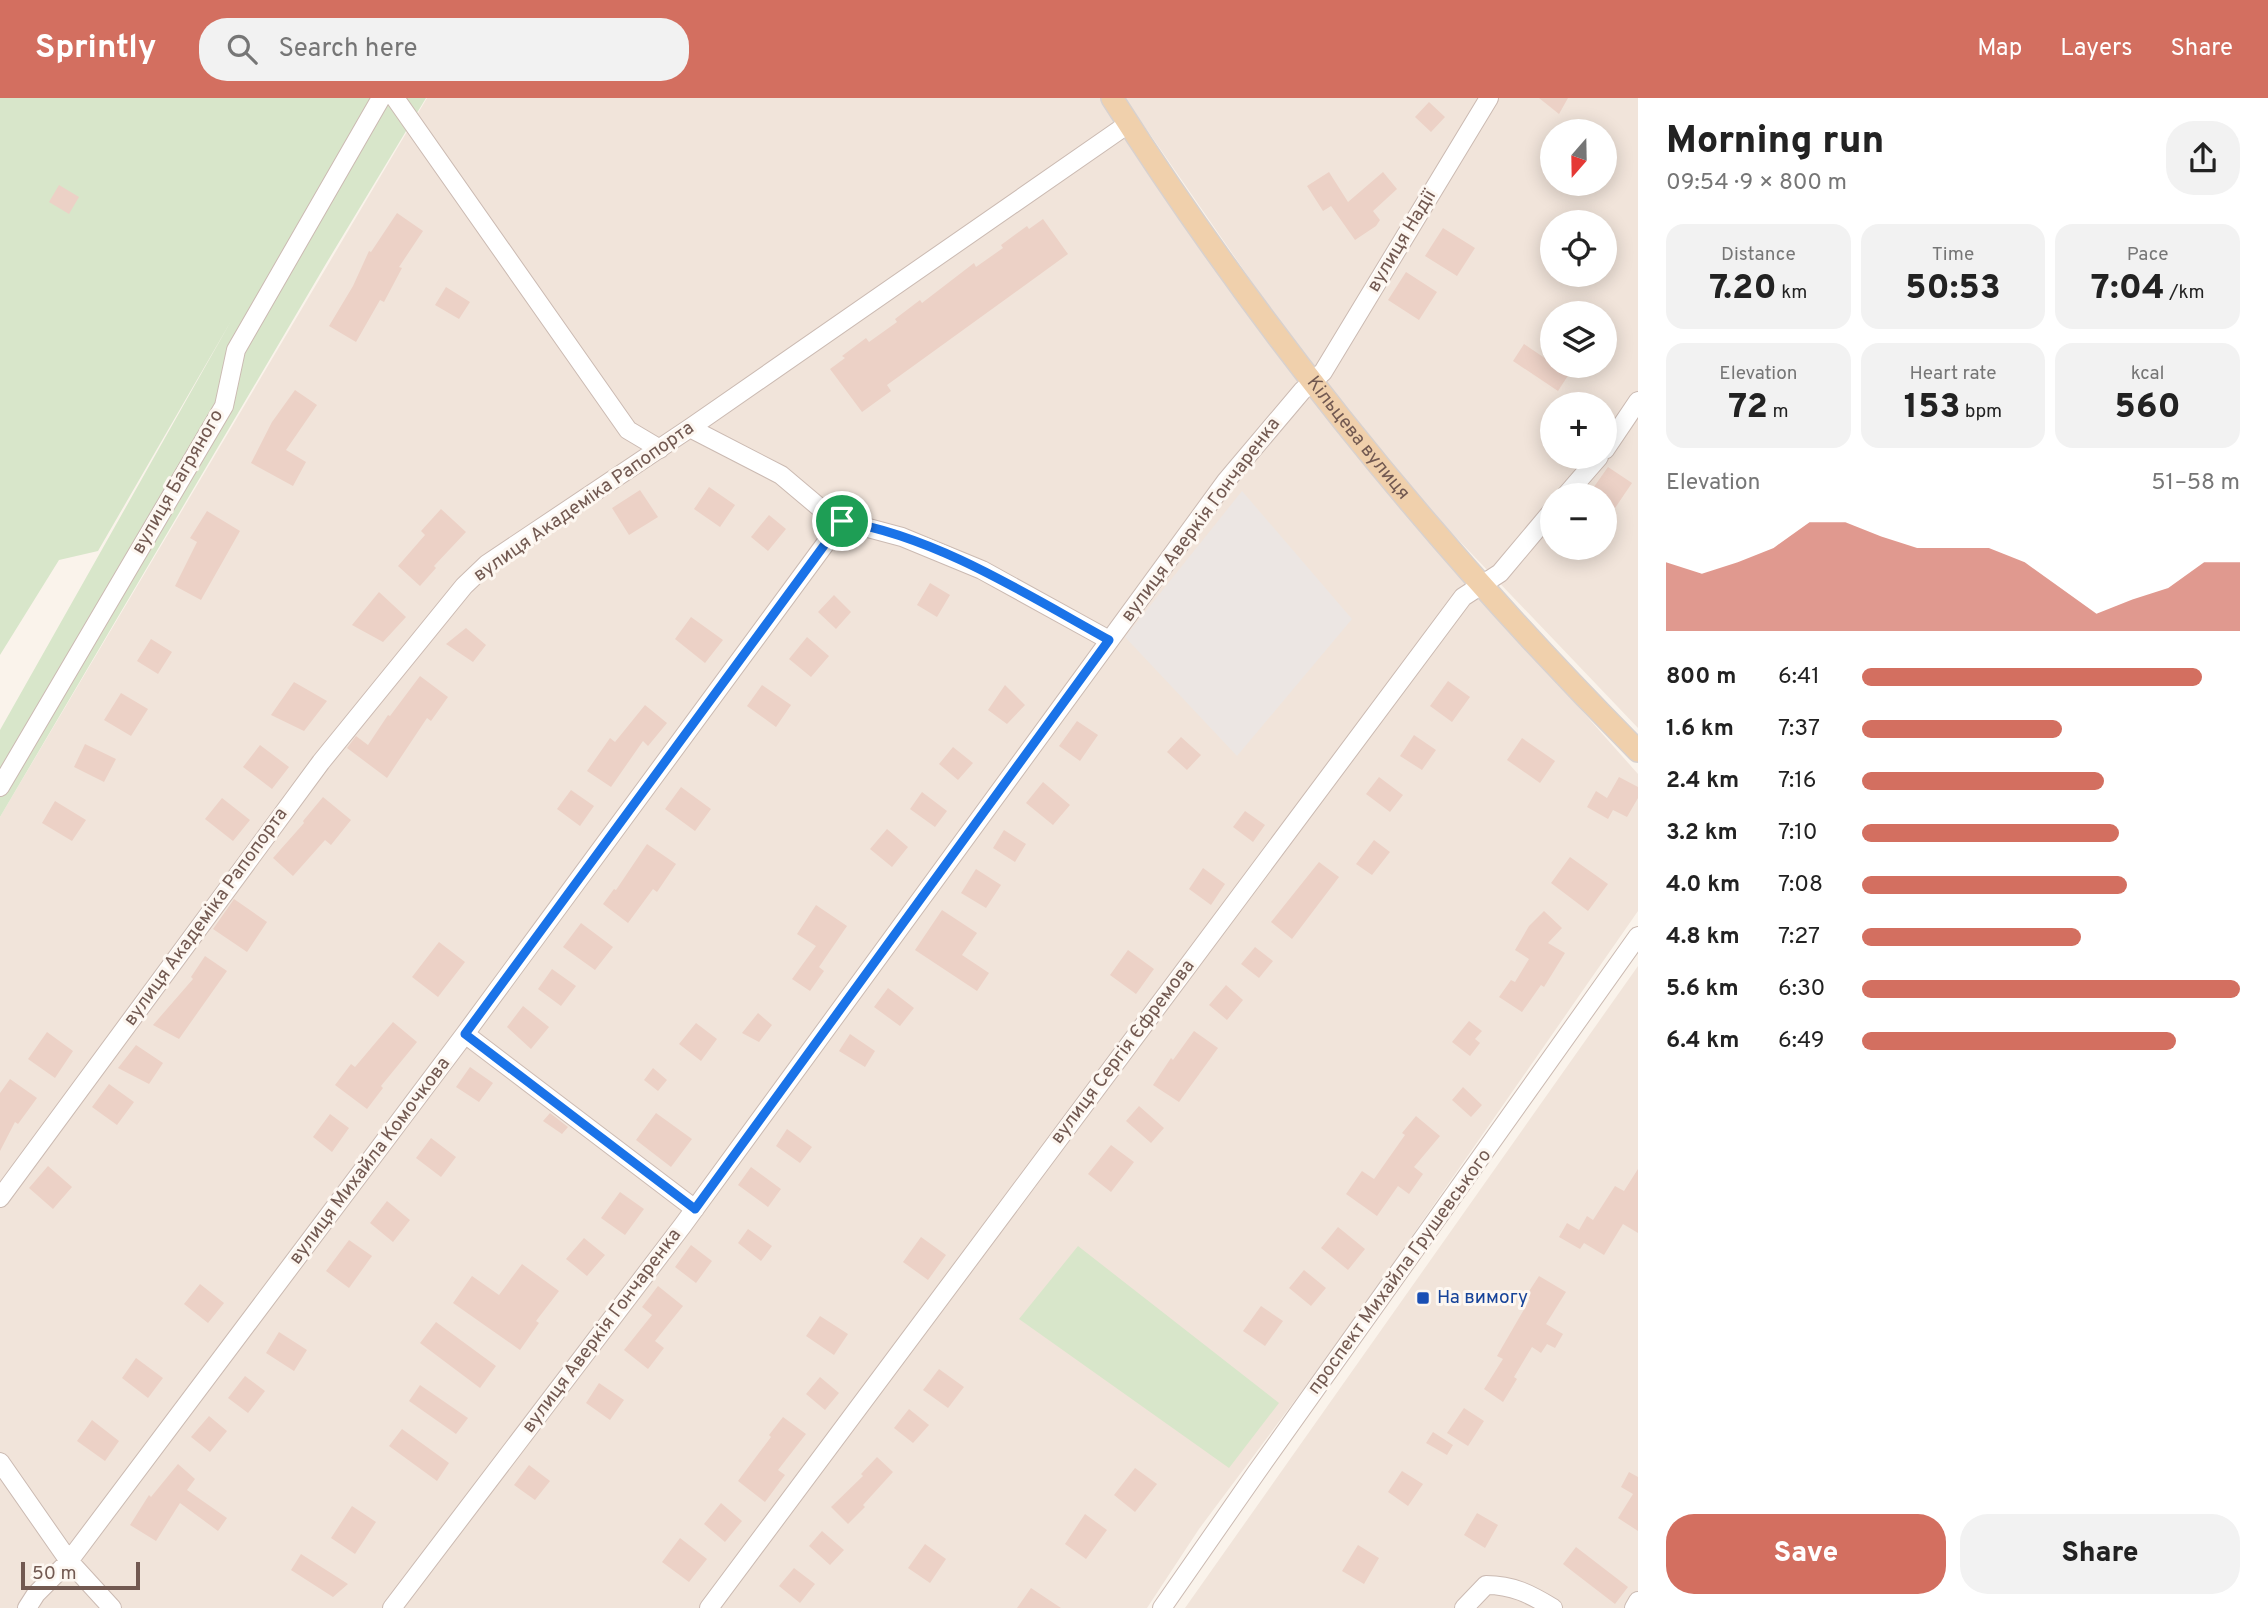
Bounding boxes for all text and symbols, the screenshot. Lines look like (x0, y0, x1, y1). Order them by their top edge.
search box (199, 18, 689, 81)
text: Sprintly (35, 28, 157, 70)
icon: search (223, 30, 261, 68)
text: Search here (279, 33, 418, 66)
text: Map (1977, 34, 2022, 64)
text: Layers (2060, 34, 2132, 64)
text: Share (2170, 34, 2233, 64)
text: Morning run (1666, 118, 1884, 167)
north arrow (1540, 119, 1617, 196)
map controls (1540, 119, 1617, 560)
button: share (2166, 121, 2240, 195)
text: 09:54 · 9 × 800 m (1666, 169, 1847, 198)
street label: вулиця Надії (1362, 184, 1443, 297)
button: locate (1540, 210, 1617, 287)
text: Distance (1721, 243, 1796, 267)
text: Time (1932, 243, 1974, 267)
text: Pace (2127, 243, 2169, 267)
text: 7.20 (1709, 267, 1777, 311)
text: 50:53 (1905, 267, 2001, 311)
text: 7:04 (2091, 267, 2165, 311)
text: km (1777, 281, 1807, 305)
text: /km (2165, 281, 2205, 305)
button: layers (1540, 301, 1617, 378)
text: Elevation (1719, 362, 1797, 386)
text: Heart rate (1910, 362, 1996, 386)
text: kcal (2131, 362, 2165, 386)
street label: Кільцева вулиця (1301, 372, 1415, 505)
text: 72 (1728, 386, 1768, 430)
text: 153 (1904, 386, 1960, 430)
text: 560 (2115, 386, 2181, 430)
button: + (1540, 392, 1617, 469)
text: m (1768, 400, 1789, 424)
text: bpm (1960, 400, 2002, 424)
street label: вулиця Багряного (127, 405, 229, 559)
street label: вулиця Аверкія Гончаренка (1116, 413, 1286, 627)
street label: вулиця Академіка Рапопорта (469, 416, 699, 588)
text: Elevation (1666, 469, 1761, 498)
text: 51–58 m (2151, 469, 2240, 498)
button: − (1540, 483, 1617, 560)
pin (812, 491, 872, 551)
icon: arrive (823, 502, 861, 540)
text: 800 m (1666, 663, 1736, 692)
text: 6:41 (1778, 663, 1820, 692)
text: 1.6 km (1666, 715, 1734, 744)
text: 7:37 (1778, 715, 1820, 744)
text: 2.4 km (1666, 767, 1739, 796)
text: 7:16 (1778, 767, 1817, 796)
street label: вулиця Академіка Рапопорта (119, 803, 293, 1031)
text: 3.2 km (1666, 819, 1738, 848)
text: 7:10 (1778, 819, 1818, 848)
text: 4.0 km (1666, 871, 1740, 900)
text: 7:08 (1778, 871, 1823, 900)
text: 4.8 km (1666, 923, 1740, 952)
text: 7:27 (1778, 923, 1820, 952)
street label: вулиця Сергія Єфремова (1046, 955, 1200, 1149)
text: 5.6 km (1666, 975, 1739, 1004)
text: 6:30 (1778, 975, 1825, 1004)
text: 6.4 km (1666, 1027, 1739, 1056)
text: 6:49 (1778, 1027, 1825, 1056)
street label: вулиця Михайла Комочкова (284, 1053, 456, 1269)
street label: проспект Михайла Грушевського (1303, 1145, 1497, 1399)
street label: вулиця Аверкія Гончаренка (517, 1224, 687, 1438)
place label: На вимогу (1437, 1286, 1528, 1310)
marker: На вимогу (1415, 1290, 1431, 1306)
button: Save (1666, 1514, 1946, 1594)
button: Share (1960, 1514, 2240, 1594)
scale bar (21, 1559, 140, 1591)
text: 50 m (32, 1562, 77, 1586)

